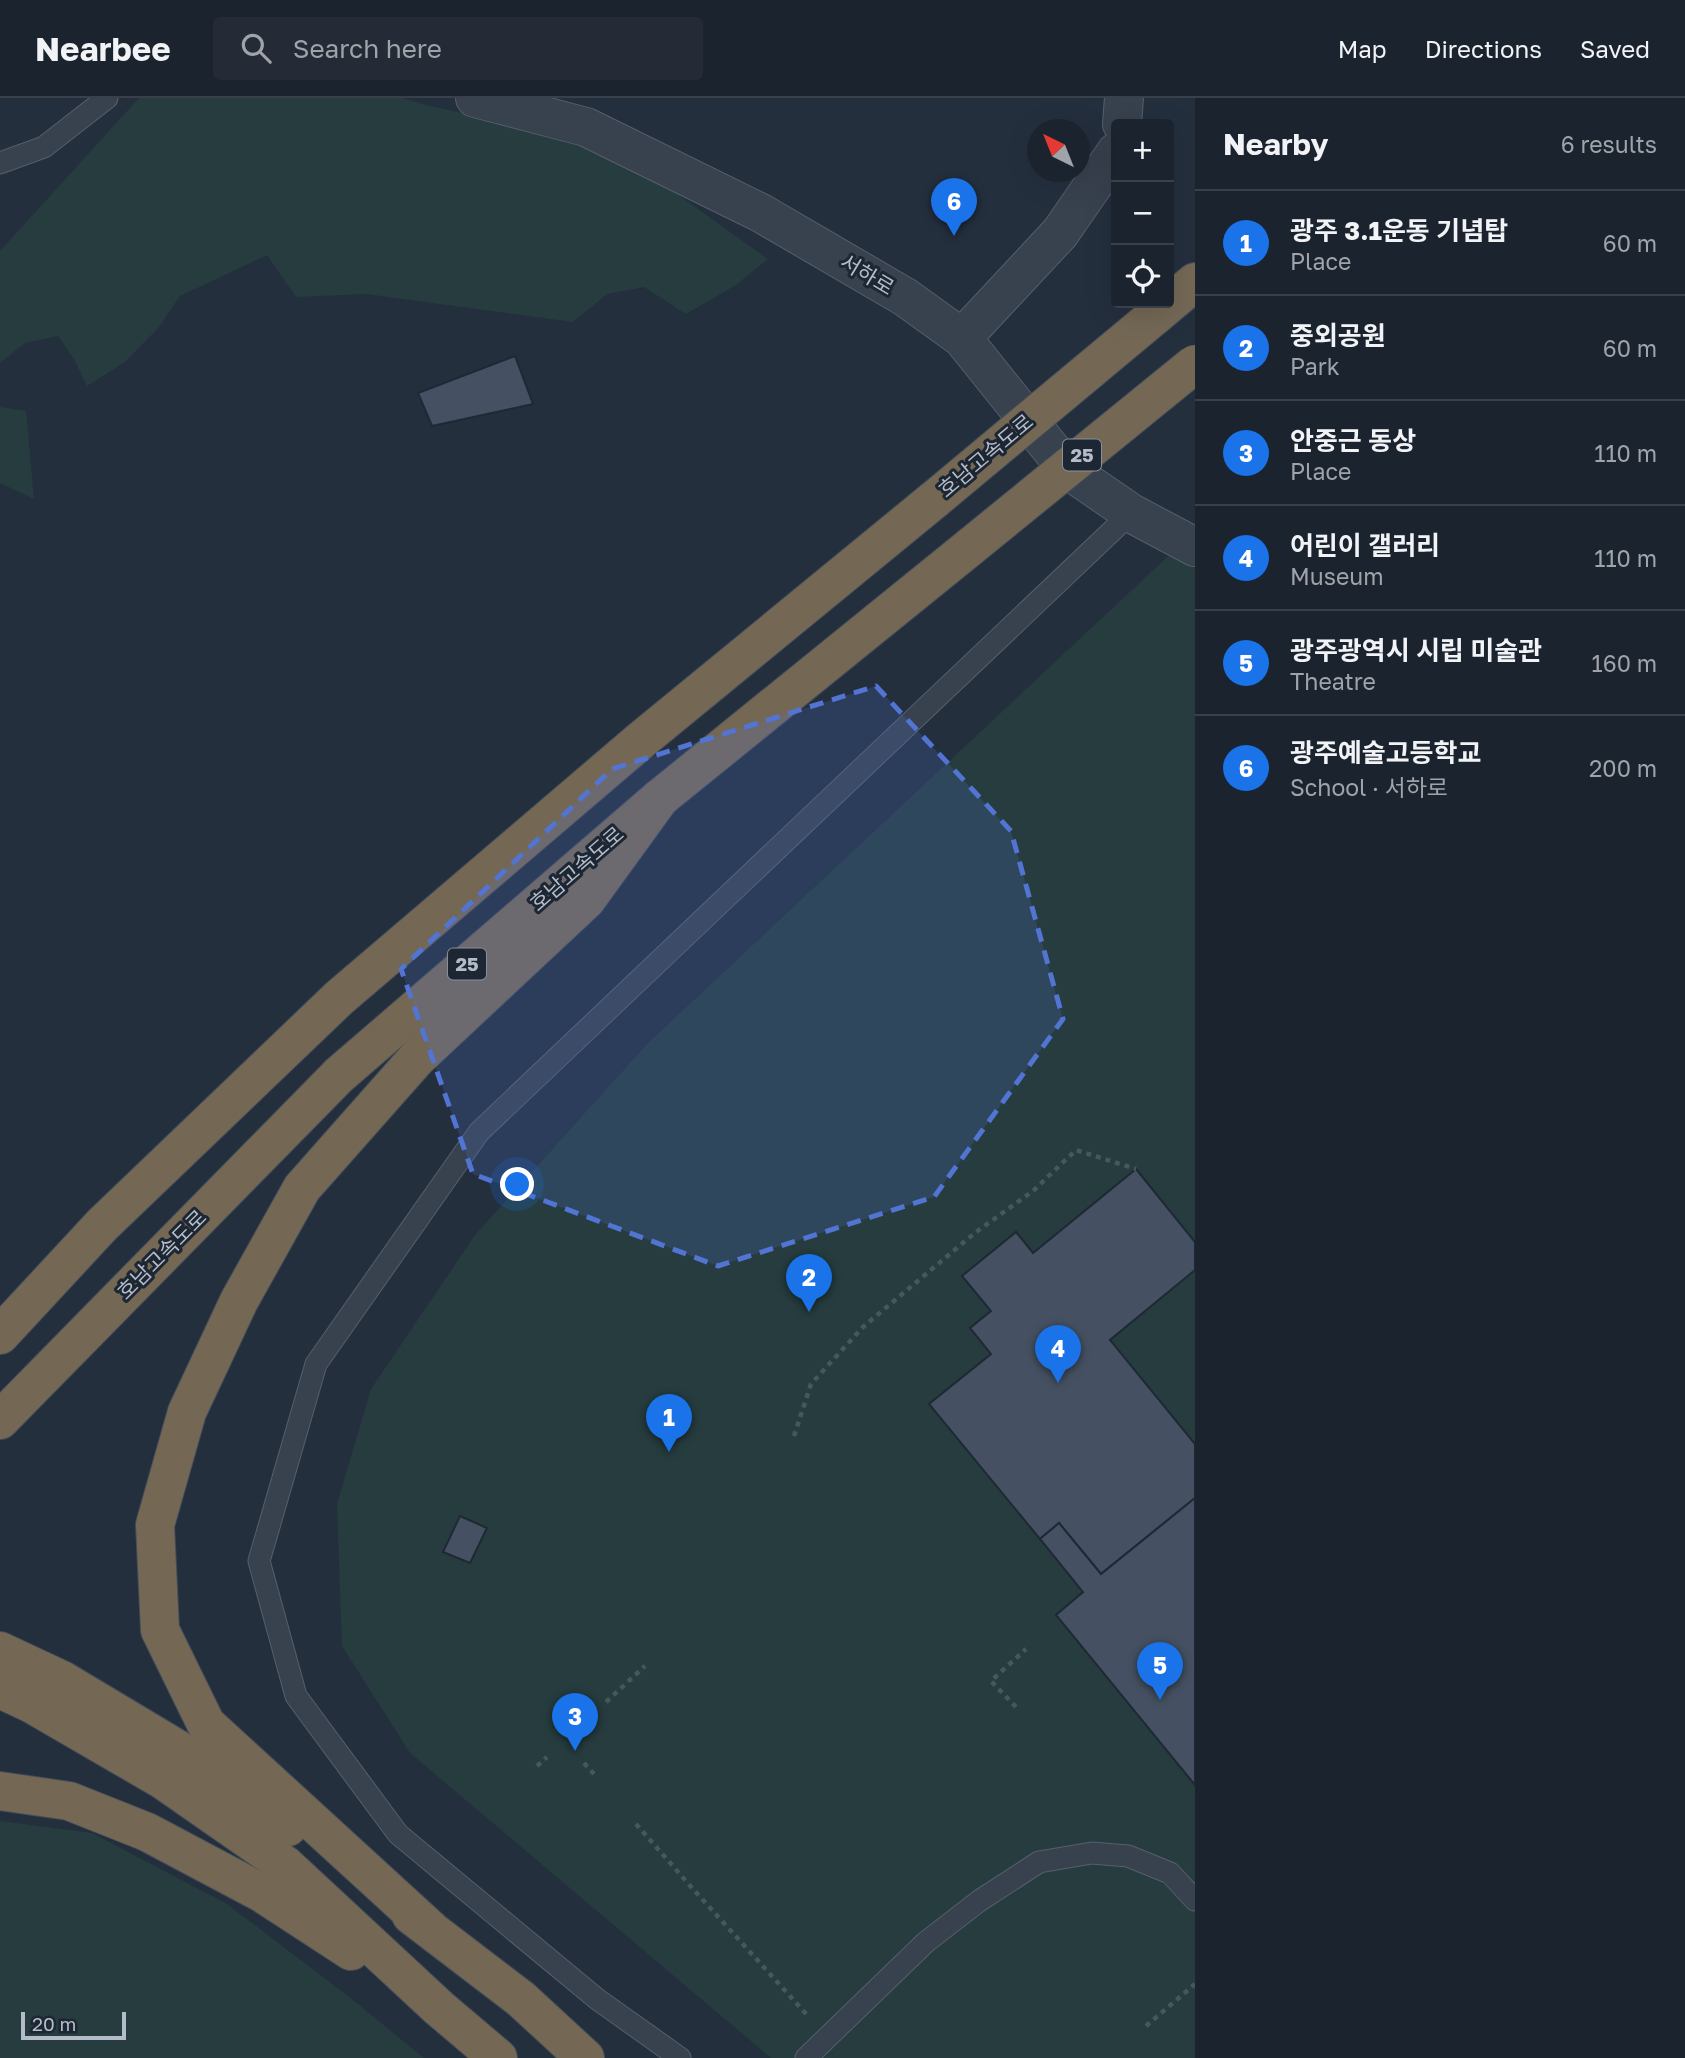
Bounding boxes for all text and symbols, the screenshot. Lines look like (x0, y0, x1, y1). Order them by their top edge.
search box (213, 17, 703, 80)
text: Nearbee (35, 29, 171, 68)
icon: search (237, 29, 275, 67)
text: Search here (293, 33, 442, 64)
text: Map (1338, 34, 1387, 63)
text: Directions (1425, 34, 1542, 63)
text: Saved (1580, 34, 1650, 63)
north arrow (1027, 119, 1090, 182)
map controls (1111, 119, 1174, 308)
button: + (1111, 119, 1174, 182)
text: Nearby (1223, 126, 1328, 162)
text: 6 results (1561, 130, 1657, 158)
pin: 6 (931, 178, 977, 236)
button: − (1111, 182, 1174, 245)
text: 광주 3.1운동 기념탑 (1290, 215, 1508, 246)
text: 1 (1240, 229, 1252, 257)
text: 60 m (1603, 229, 1657, 257)
button: locate (1111, 245, 1174, 308)
text: Place (1290, 247, 1351, 275)
street label: 서하로 (836, 248, 899, 300)
text: 중외공원 (1290, 320, 1386, 351)
text: 2 (1239, 334, 1253, 362)
text: 60 m (1603, 334, 1657, 362)
text: Park (1290, 352, 1340, 380)
street label: 호남고속도로 (933, 408, 1038, 502)
text: 안중근 동상 (1290, 425, 1416, 456)
text: 3 (1239, 439, 1253, 467)
text: 110 m (1594, 439, 1657, 467)
road number: 25 (1063, 440, 1101, 470)
text: Place (1290, 457, 1351, 485)
text: 어린이 갤러리 (1290, 530, 1440, 561)
text: 4 (1239, 544, 1253, 572)
text: 110 m (1594, 544, 1657, 572)
text: Museum (1290, 562, 1384, 590)
text: 광주광역시 시립 미술관 (1290, 635, 1542, 666)
text: 5 (1239, 649, 1253, 677)
text: 160 m (1592, 649, 1657, 677)
text: Theatre (1290, 667, 1376, 695)
text: 광주예술고등학교 (1290, 737, 1481, 768)
text: 6 (1239, 754, 1253, 782)
text: 200 m (1589, 754, 1657, 782)
text: School · 서하로 (1290, 773, 1448, 801)
street label: 호남고속도로 (524, 820, 629, 916)
road number: 25 (448, 948, 486, 979)
your location (500, 1167, 534, 1201)
street label: 호남고속도로 (111, 1204, 211, 1304)
pin: 2 (786, 1254, 832, 1312)
pin: 4 (1035, 1325, 1081, 1383)
pin: 1 (646, 1394, 692, 1452)
pin: 5 (1137, 1642, 1183, 1700)
pin: 3 (552, 1693, 598, 1751)
scale bar (21, 2009, 126, 2041)
text: 20 m (32, 2012, 76, 2035)

